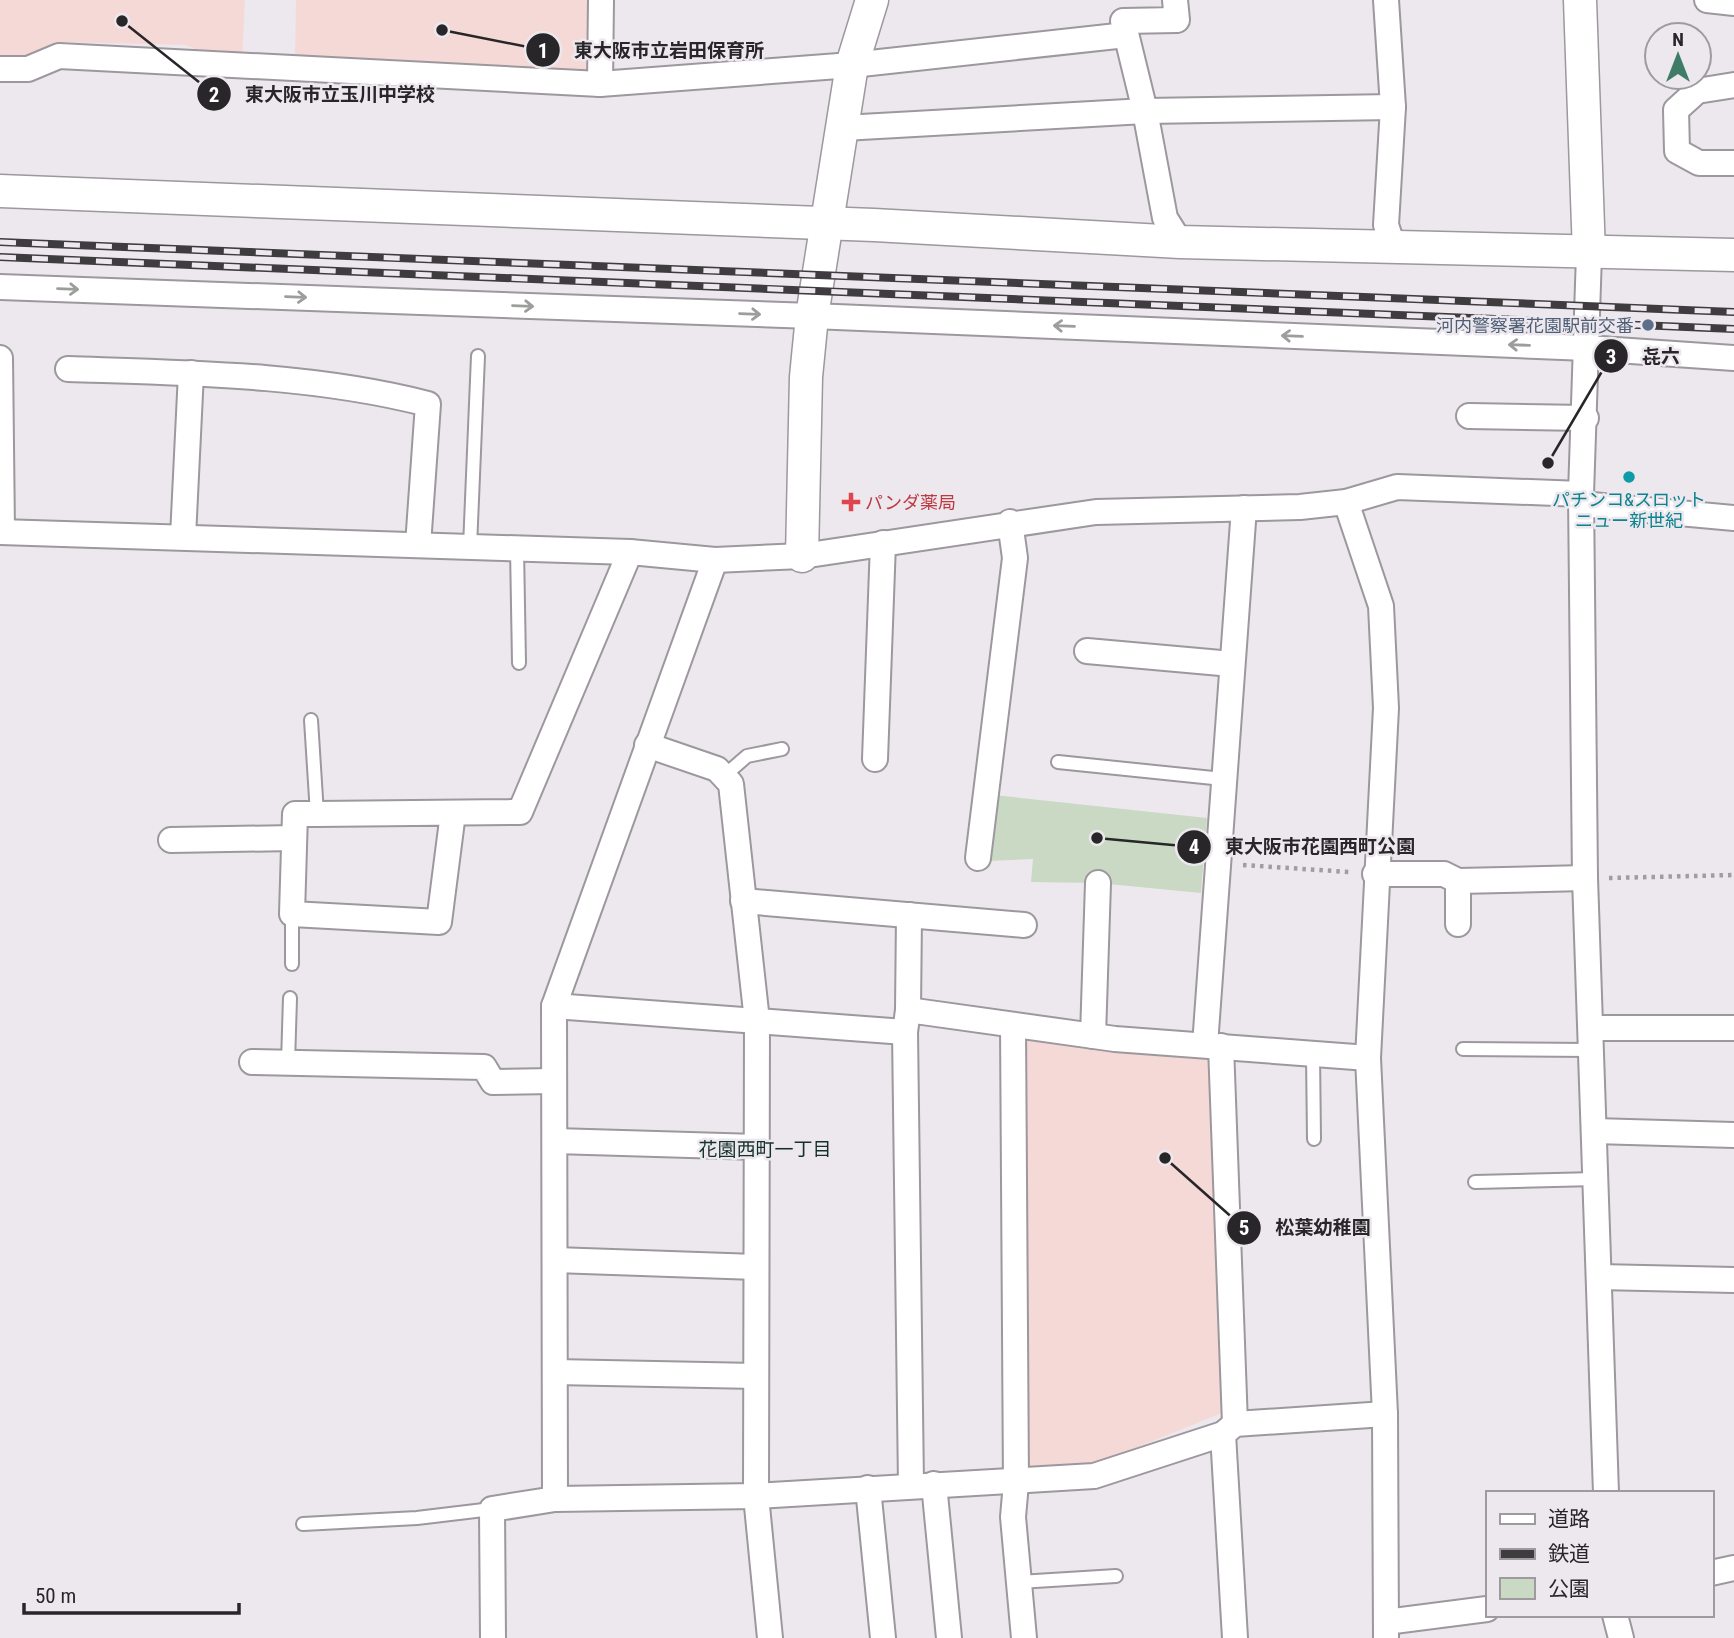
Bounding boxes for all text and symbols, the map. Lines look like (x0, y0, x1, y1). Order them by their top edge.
north arrow (1643, 21, 1713, 91)
text: N (1672, 28, 1684, 51)
callout: 東大阪市立岩田保育所 (525, 30, 778, 70)
text: 1 (538, 39, 548, 63)
text: 東大阪市立岩田保育所 (574, 39, 764, 62)
callout: 東大阪市立玉川中学校 (196, 74, 449, 114)
text: 2 (209, 83, 219, 107)
text: 東大阪市立玉川中学校 (245, 83, 435, 106)
one-way arrow (56, 283, 79, 296)
one-way arrow (284, 291, 307, 304)
one-way arrow (511, 299, 534, 312)
one-way arrow (739, 307, 762, 320)
place label: 河内警察署花園駅前交番 (1436, 315, 1634, 336)
marker: 河内警察署花園駅前交番 (1640, 317, 1656, 333)
one-way arrow (1053, 320, 1076, 333)
one-way arrow (1281, 329, 1304, 342)
callout: 㐂六 (1593, 336, 1694, 376)
one-way arrow (1508, 339, 1531, 352)
text: 3 (1606, 345, 1616, 369)
text: 㐂六 (1642, 345, 1680, 368)
marker: パチンコ&スロット ニュー新世紀 (1621, 469, 1637, 485)
place label: パチンコ&スロット ニュー新世紀 (1552, 489, 1706, 531)
place label: パンダ薬局 (865, 492, 956, 513)
marker: パンダ薬局 (843, 494, 859, 510)
callout: 東大阪市花園西町公園 (1176, 827, 1429, 867)
text: 4 (1189, 835, 1199, 859)
text: 東大阪市花園西町公園 (1225, 835, 1415, 858)
district label: 花園西町一丁目 (698, 1138, 832, 1161)
callout: 松葉幼稚園 (1226, 1208, 1384, 1248)
text: 5 (1239, 1216, 1249, 1240)
text: 松葉幼稚園 (1275, 1216, 1371, 1239)
legend (1486, 1491, 1713, 1617)
text: 道路 (1548, 1507, 1590, 1531)
text: 鉄道 (1548, 1542, 1590, 1566)
scale bar (24, 1572, 240, 1616)
text: 公園 (1548, 1577, 1590, 1601)
text: 50 m (35, 1584, 76, 1608)

